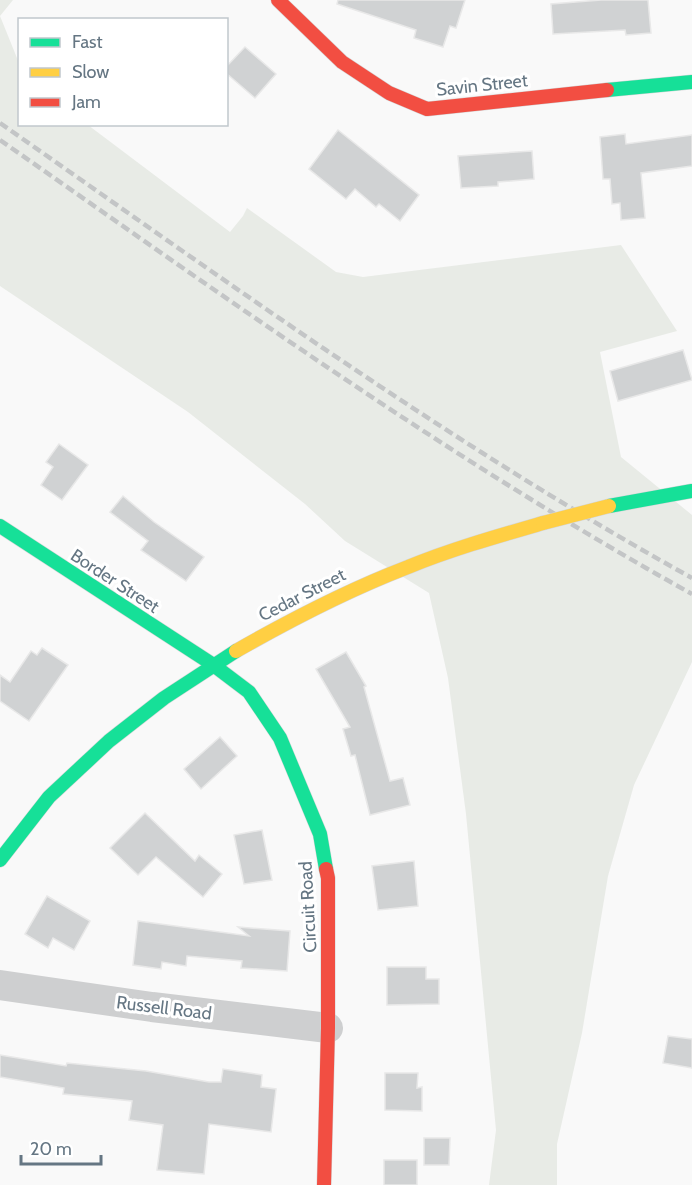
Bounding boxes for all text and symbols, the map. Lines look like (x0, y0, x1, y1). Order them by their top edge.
legend (18, 18, 228, 126)
text: Fast (72, 31, 103, 53)
text: Slow (72, 61, 109, 83)
street label: Savin Street (435, 69, 529, 101)
text: Jam (71, 91, 101, 113)
street label: Border Street (67, 544, 163, 618)
street label: Cedar Street (255, 564, 349, 626)
street label: Circuit Road (295, 861, 321, 953)
street label: Russell Road (115, 991, 213, 1025)
scale bar (21, 1128, 100, 1166)
text: 20 m (30, 1138, 72, 1160)

